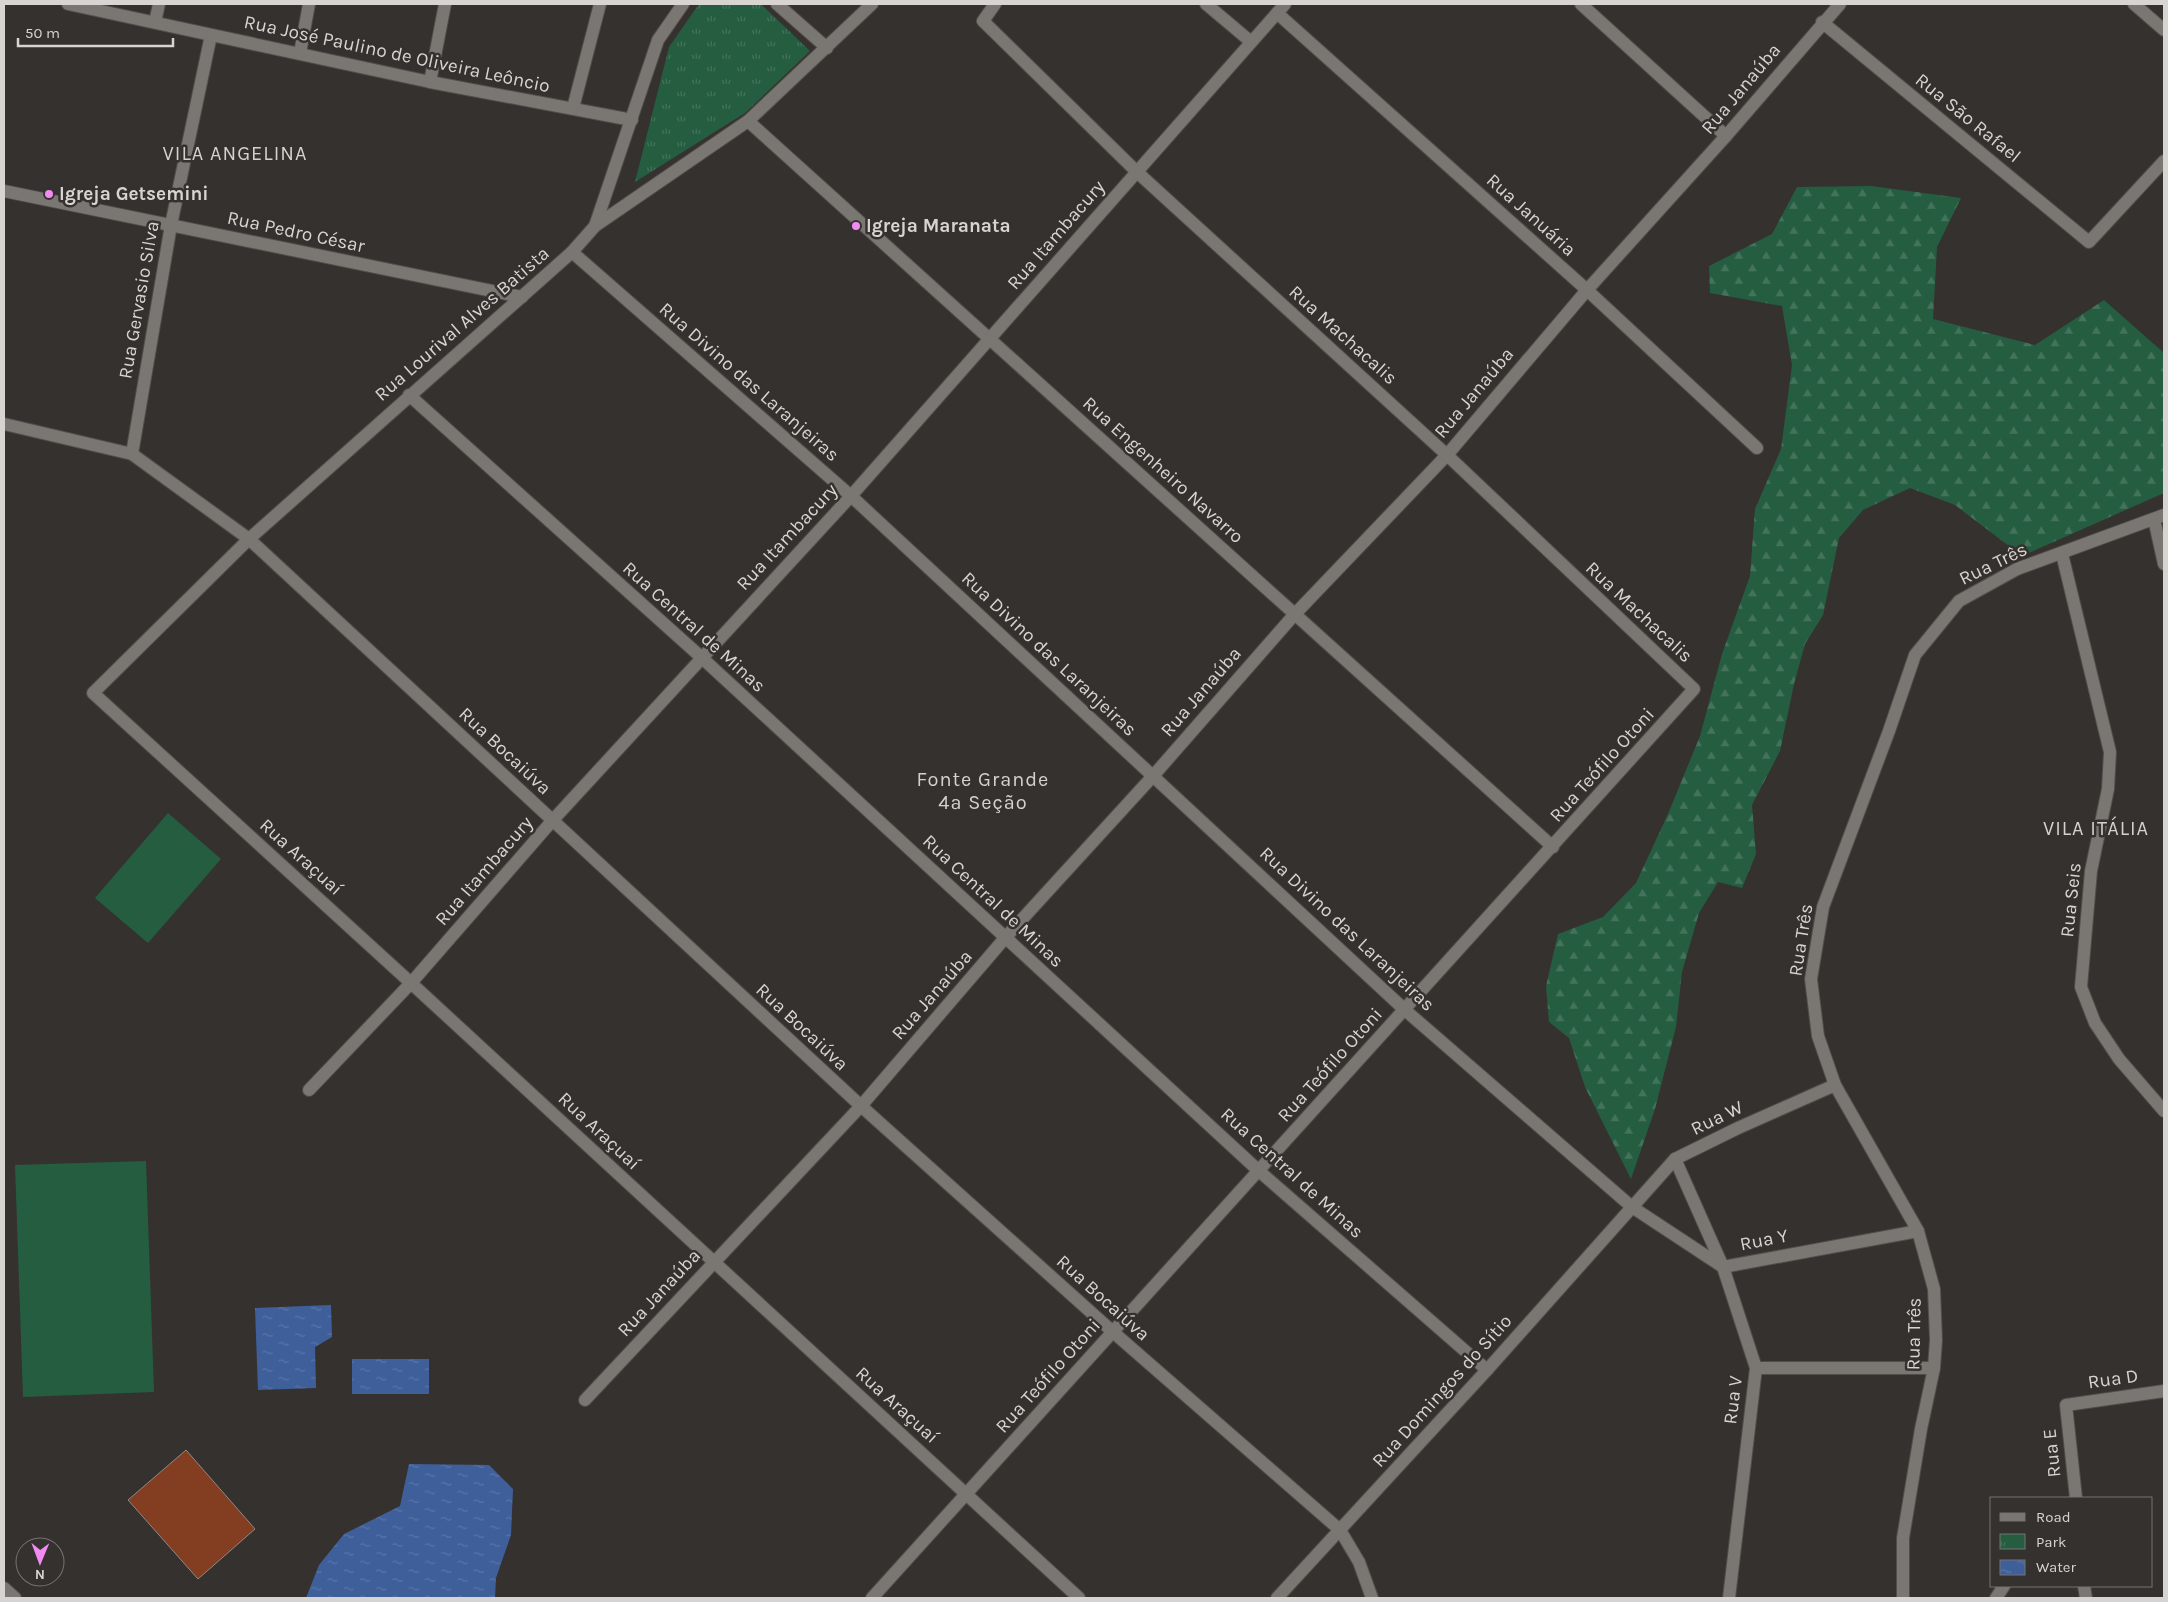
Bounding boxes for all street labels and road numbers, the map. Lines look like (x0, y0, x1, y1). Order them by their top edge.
street label: Rua José Paulino de Oliveira Leôncio (242, 11, 552, 97)
street label: Rua Janaúba (1697, 39, 1785, 139)
street label: Rua São Rafael (1911, 69, 2025, 167)
street label: Rua Januária (1482, 169, 1580, 261)
street label: Rua Itambacury (1003, 176, 1110, 294)
street label: Rua Pedro César (225, 207, 367, 257)
street label: Rua Gervasio Silva (114, 219, 164, 381)
street label: Rua Lourival Alves Batista (370, 242, 554, 406)
street label: Rua Machacalis (1284, 281, 1402, 389)
street label: Rua Divino das Laranjeiras (655, 298, 843, 466)
street label: Rua Janaúba (1430, 343, 1518, 443)
street label: Rua Engenheiro Navarro (1078, 392, 1248, 548)
street label: Rua Itambacury (732, 479, 842, 595)
street label: Rua Três (1955, 538, 2031, 590)
street label: Rua Central de Minas (618, 557, 770, 697)
street label: Rua Machacalis (1581, 557, 1697, 667)
street label: Rua Divino das Laranjeiras (957, 567, 1141, 741)
street label: Rua Janaúba (1156, 643, 1246, 741)
street label: Rua Bocaiúva (454, 703, 556, 799)
street label: Rua Teófilo Otoni (1545, 704, 1659, 826)
street label: Rua Itambacury (431, 812, 538, 930)
street label: Rua Araçuaí (255, 814, 347, 900)
street label: Rua Central de Minas (918, 830, 1068, 972)
street label: Rua Divino das Laranjeiras (1255, 842, 1439, 1016)
street label: Rua Seis (2056, 862, 2086, 938)
street label: Rua Três (1784, 902, 1818, 978)
street label: Rua Janaúba (887, 946, 977, 1044)
street label: Rua Bocaiúva (751, 979, 853, 1075)
street label: Rua Teófilo Otoni (1273, 1004, 1387, 1126)
street label: Rua Araçuaí (554, 1088, 645, 1175)
street label: Rua W (1687, 1096, 1747, 1140)
street label: Rua Central de Minas (1216, 1103, 1368, 1243)
street label: Rua Y (1738, 1224, 1790, 1255)
street label: Rua Janaúba (613, 1245, 705, 1341)
street label: Rua Bocaiúva (1052, 1250, 1154, 1346)
street label: Rua Três (1902, 1297, 1926, 1371)
street label: Rua Domingos do Sítio (1368, 1310, 1516, 1472)
street label: Rua Teófilo Otoni (991, 1315, 1105, 1437)
street label: Rua Araçuaí (851, 1362, 943, 1448)
street label: Rua D (2086, 1365, 2140, 1393)
street label: Rua V (1719, 1374, 1747, 1426)
street label: Rua E (2039, 1428, 2065, 1478)

